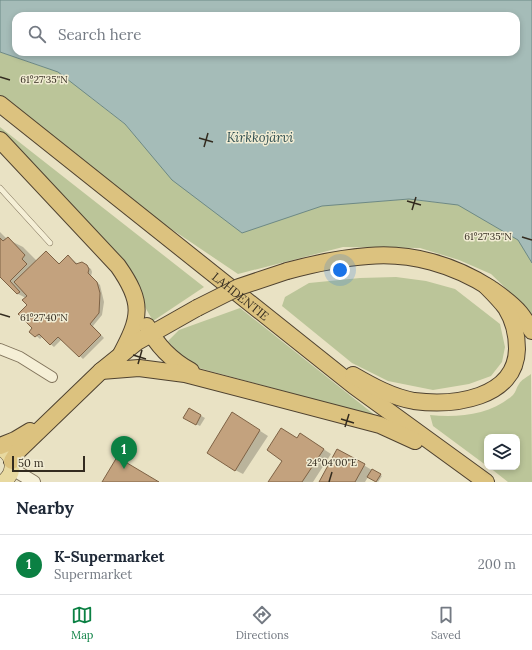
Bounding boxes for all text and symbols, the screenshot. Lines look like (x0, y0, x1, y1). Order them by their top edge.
search box (12, 12, 520, 56)
icon: search (26, 23, 48, 45)
text: Search here (58, 25, 141, 44)
text: 61°27'35"N (20, 73, 68, 86)
water label: Kirkkojärvi (227, 129, 294, 146)
text: 61°27'35"N (464, 230, 512, 243)
your location (330, 260, 350, 280)
street label: LAHDENTIE (209, 269, 272, 323)
text: 61°27'40"N (20, 311, 68, 324)
map controls (484, 434, 520, 470)
button: layers (484, 434, 520, 470)
pin: 1 (111, 436, 137, 469)
scale bar (12, 454, 85, 473)
text: 50 m (18, 456, 44, 470)
text: 24°04'00"E (307, 456, 357, 469)
text: Nearby (16, 497, 74, 519)
text: K-Supermarket (54, 547, 165, 566)
text: 1 (26, 556, 32, 573)
text: 200 m (478, 556, 516, 573)
text: Supermarket (54, 566, 132, 583)
tab: Map (71, 604, 93, 642)
tab: Directions (236, 604, 289, 642)
tab: Saved (431, 604, 461, 642)

